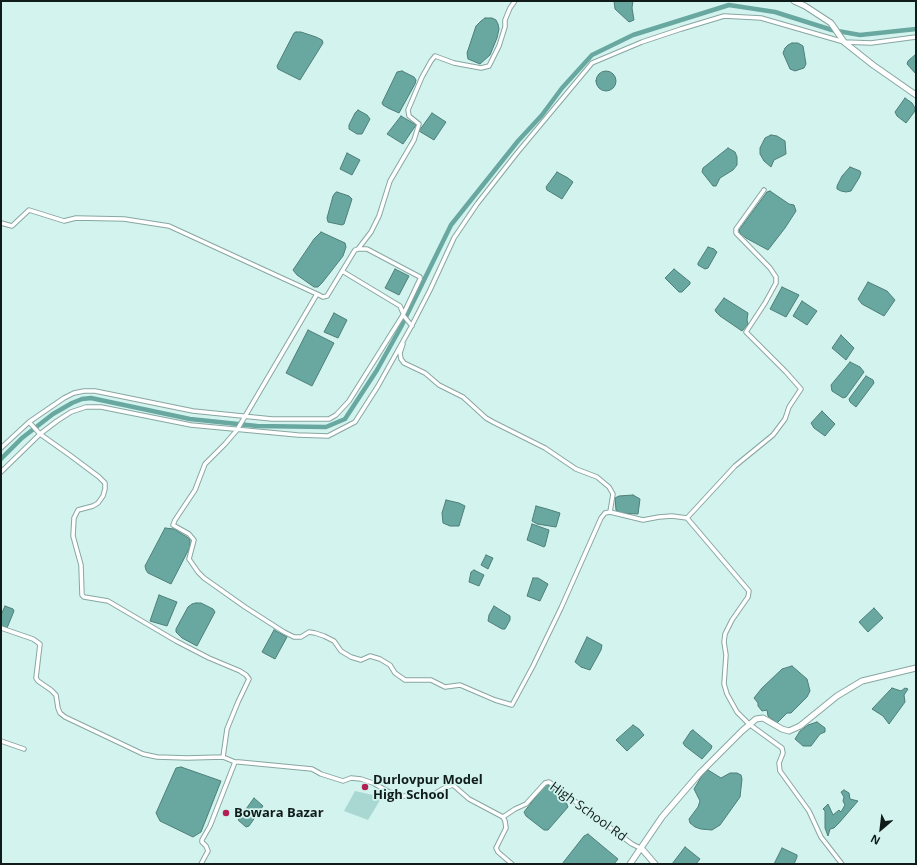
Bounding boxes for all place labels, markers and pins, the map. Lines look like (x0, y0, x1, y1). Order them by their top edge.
place label: Durlovpur Model High School (373, 772, 483, 803)
marker: Durlovpur Model High School (360, 782, 370, 792)
place label: Bowara Bazar (234, 805, 324, 821)
marker: Bowara Bazar (221, 808, 231, 818)

